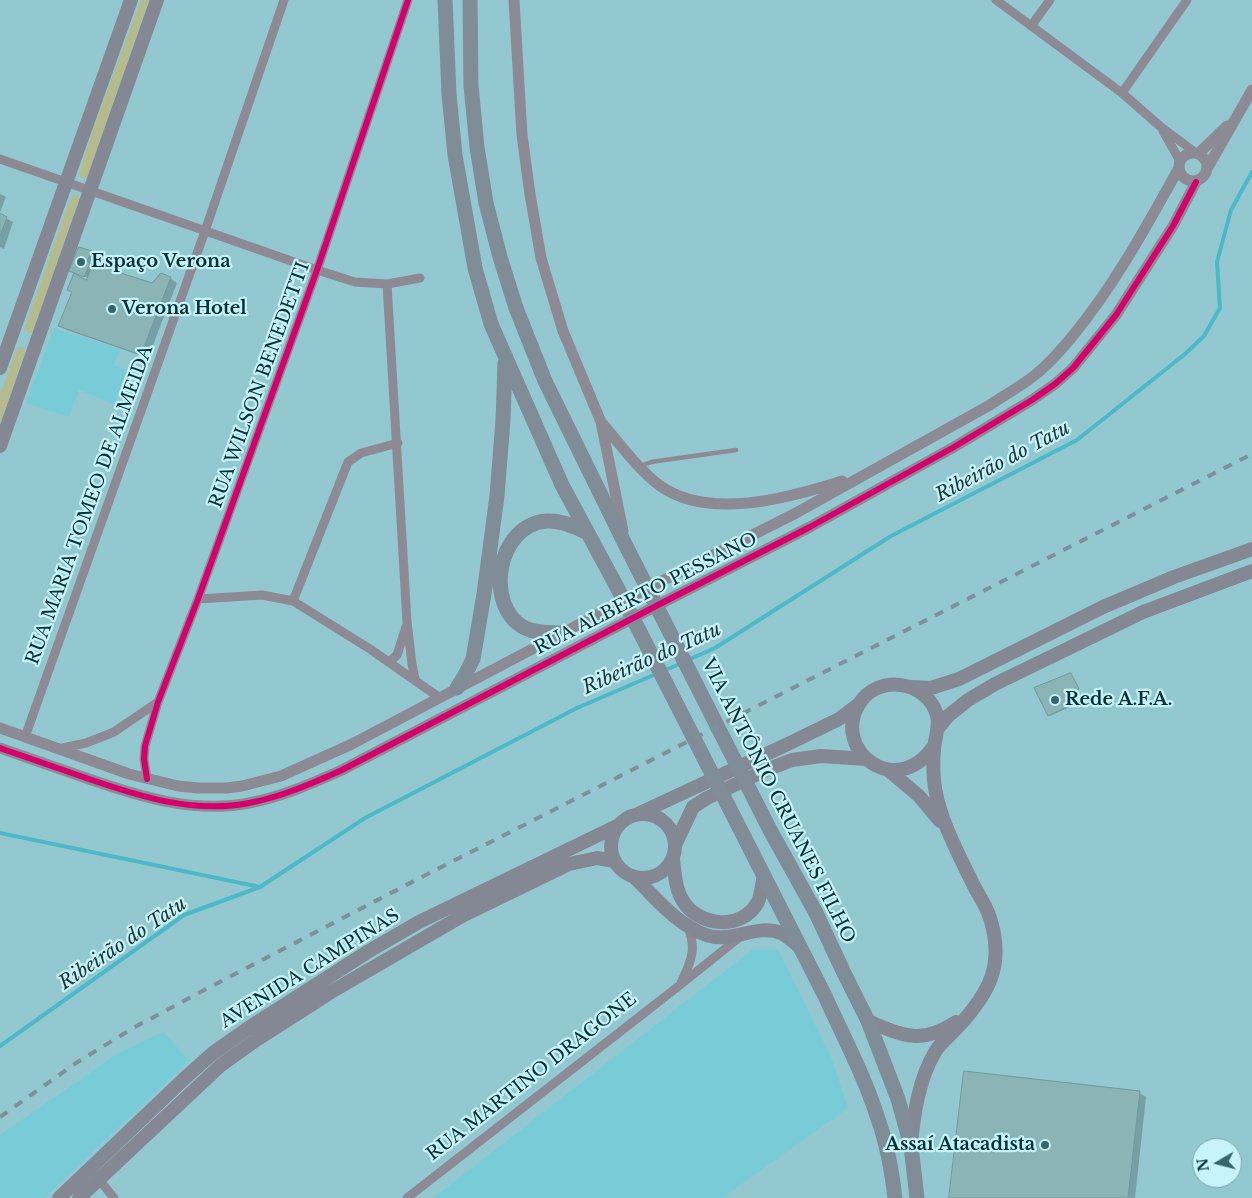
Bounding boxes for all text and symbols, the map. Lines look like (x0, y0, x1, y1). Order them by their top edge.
place label: Espaço Verona (91, 251, 230, 273)
marker: Espaço Verona (75, 256, 87, 268)
street label: RUA WILSON BENEDETTI (205, 259, 315, 511)
place label: Verona Hotel (122, 298, 247, 320)
marker: Verona Hotel (106, 303, 118, 315)
street label: RUA MARIA TOMEO DE ALMEIDA (22, 342, 158, 668)
water label: Ribeirão do Tatu (932, 417, 1074, 507)
street label: RUA ALBERTO PESSANO (531, 528, 761, 660)
water label: Ribeirão do Tatu (579, 618, 725, 700)
street label: VIA ANTÔNIO CRUANES FILHO (697, 655, 859, 947)
place label: Rede A.F.A. (1065, 689, 1172, 711)
marker: Rede A.F.A. (1049, 694, 1061, 706)
water label: Ribeirão do Tatu (55, 893, 191, 995)
street label: AVENIDA CAMPINAS (216, 905, 404, 1033)
street label: RUA MARTINO DRAGONE (423, 988, 641, 1166)
place label: Assaí Atacadista (885, 1134, 1035, 1156)
north arrow (1192, 1138, 1242, 1188)
marker: Assaí Atacadista (1039, 1139, 1051, 1151)
text: N (1193, 1157, 1213, 1173)

